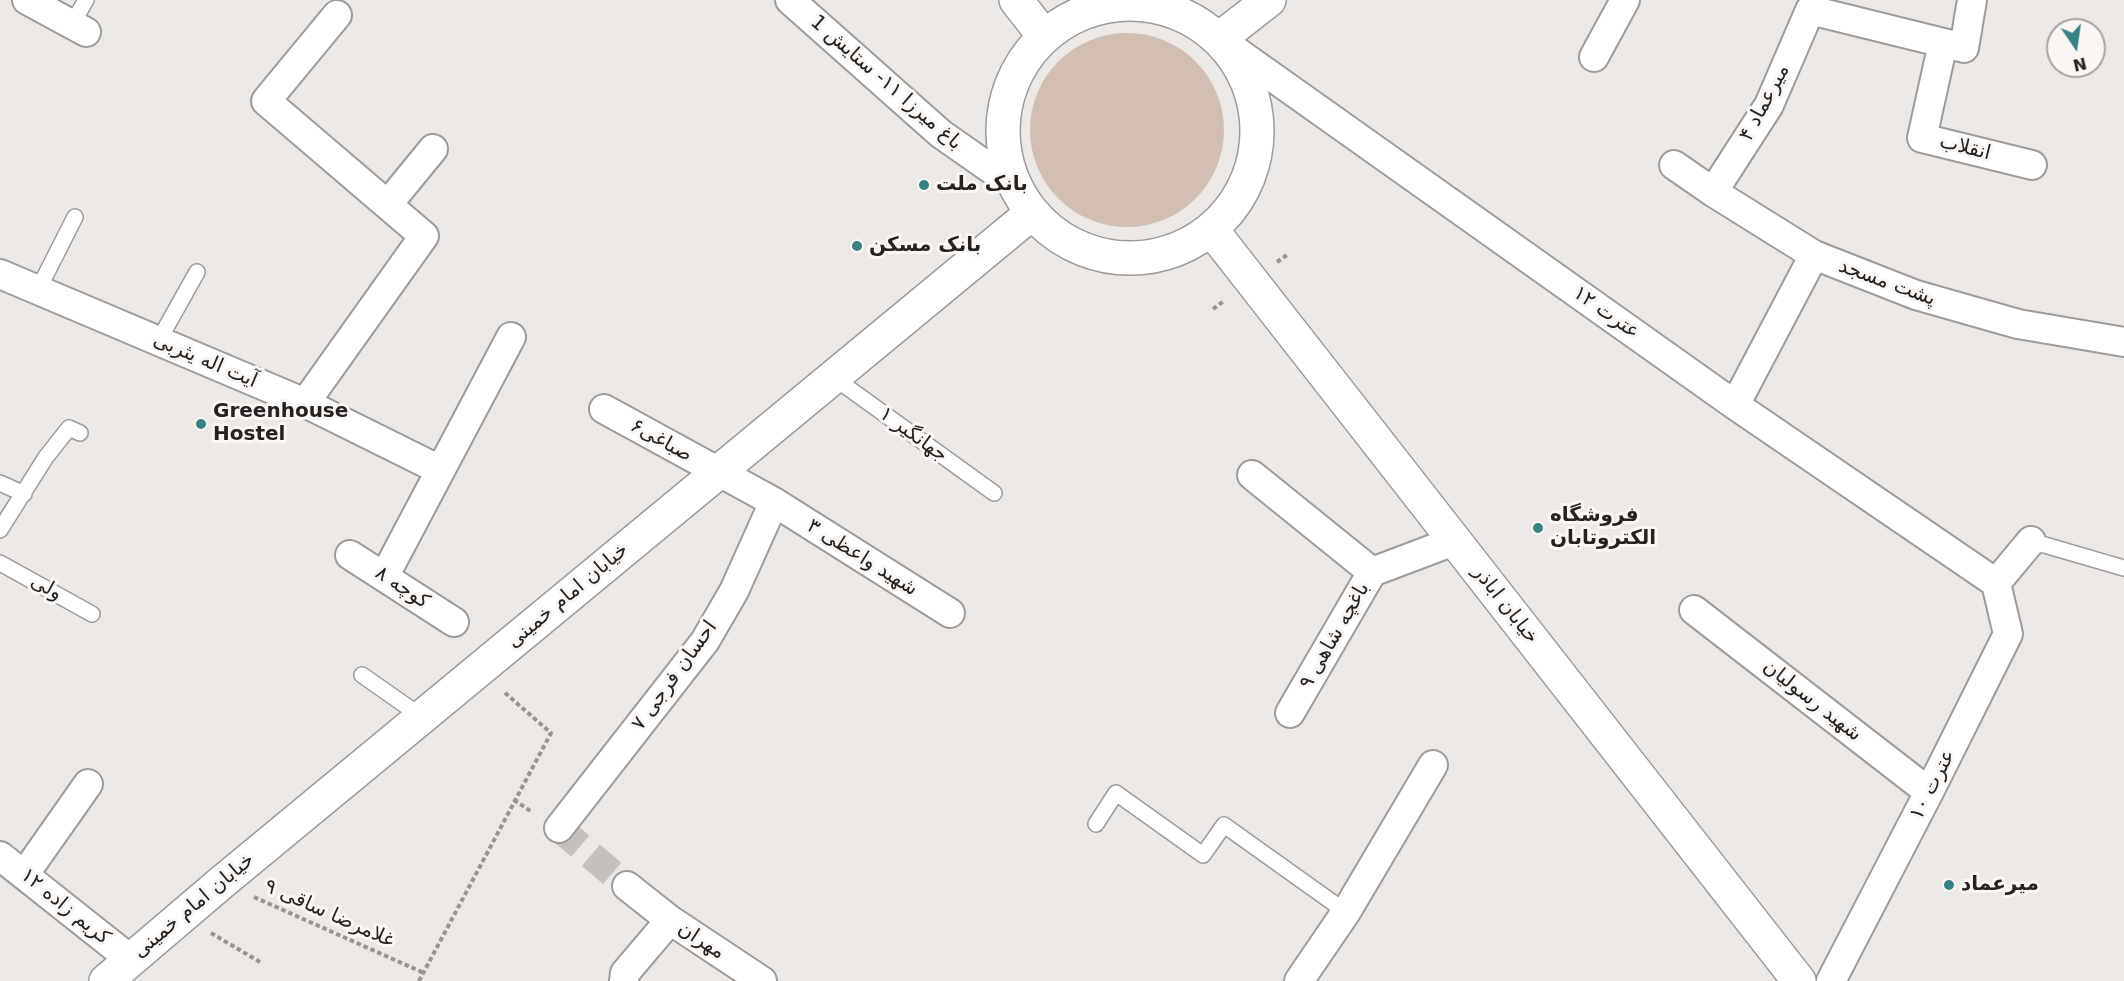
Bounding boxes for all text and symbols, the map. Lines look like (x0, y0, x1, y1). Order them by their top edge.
street label: باغ میرزا ۱۱- ستایش 1 (805, 11, 967, 155)
north arrow (2046, 18, 2106, 78)
text: N (2071, 53, 2088, 75)
street label: میرعماد ۴ (1735, 61, 1795, 145)
street label: انقلاب (1937, 130, 1993, 166)
place label: بانک ملت (936, 173, 1028, 197)
marker: بانک ملت (917, 178, 931, 192)
place label: بانک مسکن (869, 234, 981, 258)
marker: بانک مسکن (850, 239, 864, 253)
street label: پشت مسجد (1835, 254, 1939, 312)
street label: عترت ۱۲ (1568, 281, 1644, 345)
street label: آیت اله یثربی (149, 328, 261, 394)
place label: Greenhouse Hostel (213, 400, 348, 447)
street label: جهانگیر ۱ (874, 402, 952, 468)
street label: صباغی۶ (626, 414, 696, 468)
marker: Greenhouse Hostel (194, 417, 208, 431)
place label: فروشگاه الکتروتابان (1550, 504, 1656, 551)
street label: شهید واعظی ۳ (802, 514, 922, 602)
marker: فروشگاه الکتروتابان (1531, 521, 1545, 535)
street label: خیابان امام خمینی (502, 538, 634, 654)
street label: خیابان اباذر (1467, 561, 1543, 649)
street label: کوچه ۸ (370, 562, 434, 614)
street label: ولی (26, 570, 66, 606)
street label: باغچه شاهی ۹ (1295, 578, 1375, 694)
street label: احسان فرجی ۷ (627, 617, 723, 735)
street label: شهید رسولیان (1758, 655, 1866, 747)
street label: عترت ۱۰ (1905, 746, 1961, 824)
street label: خیابان امام خمینی (128, 848, 260, 964)
street label: کریم زاده ۱۲ (15, 864, 115, 950)
place label: میرعماد (1961, 873, 2039, 897)
street label: غلامرضا ساقی ۹ (260, 875, 398, 953)
marker: میرعماد (1942, 878, 1956, 892)
street label: مهران (673, 917, 729, 965)

